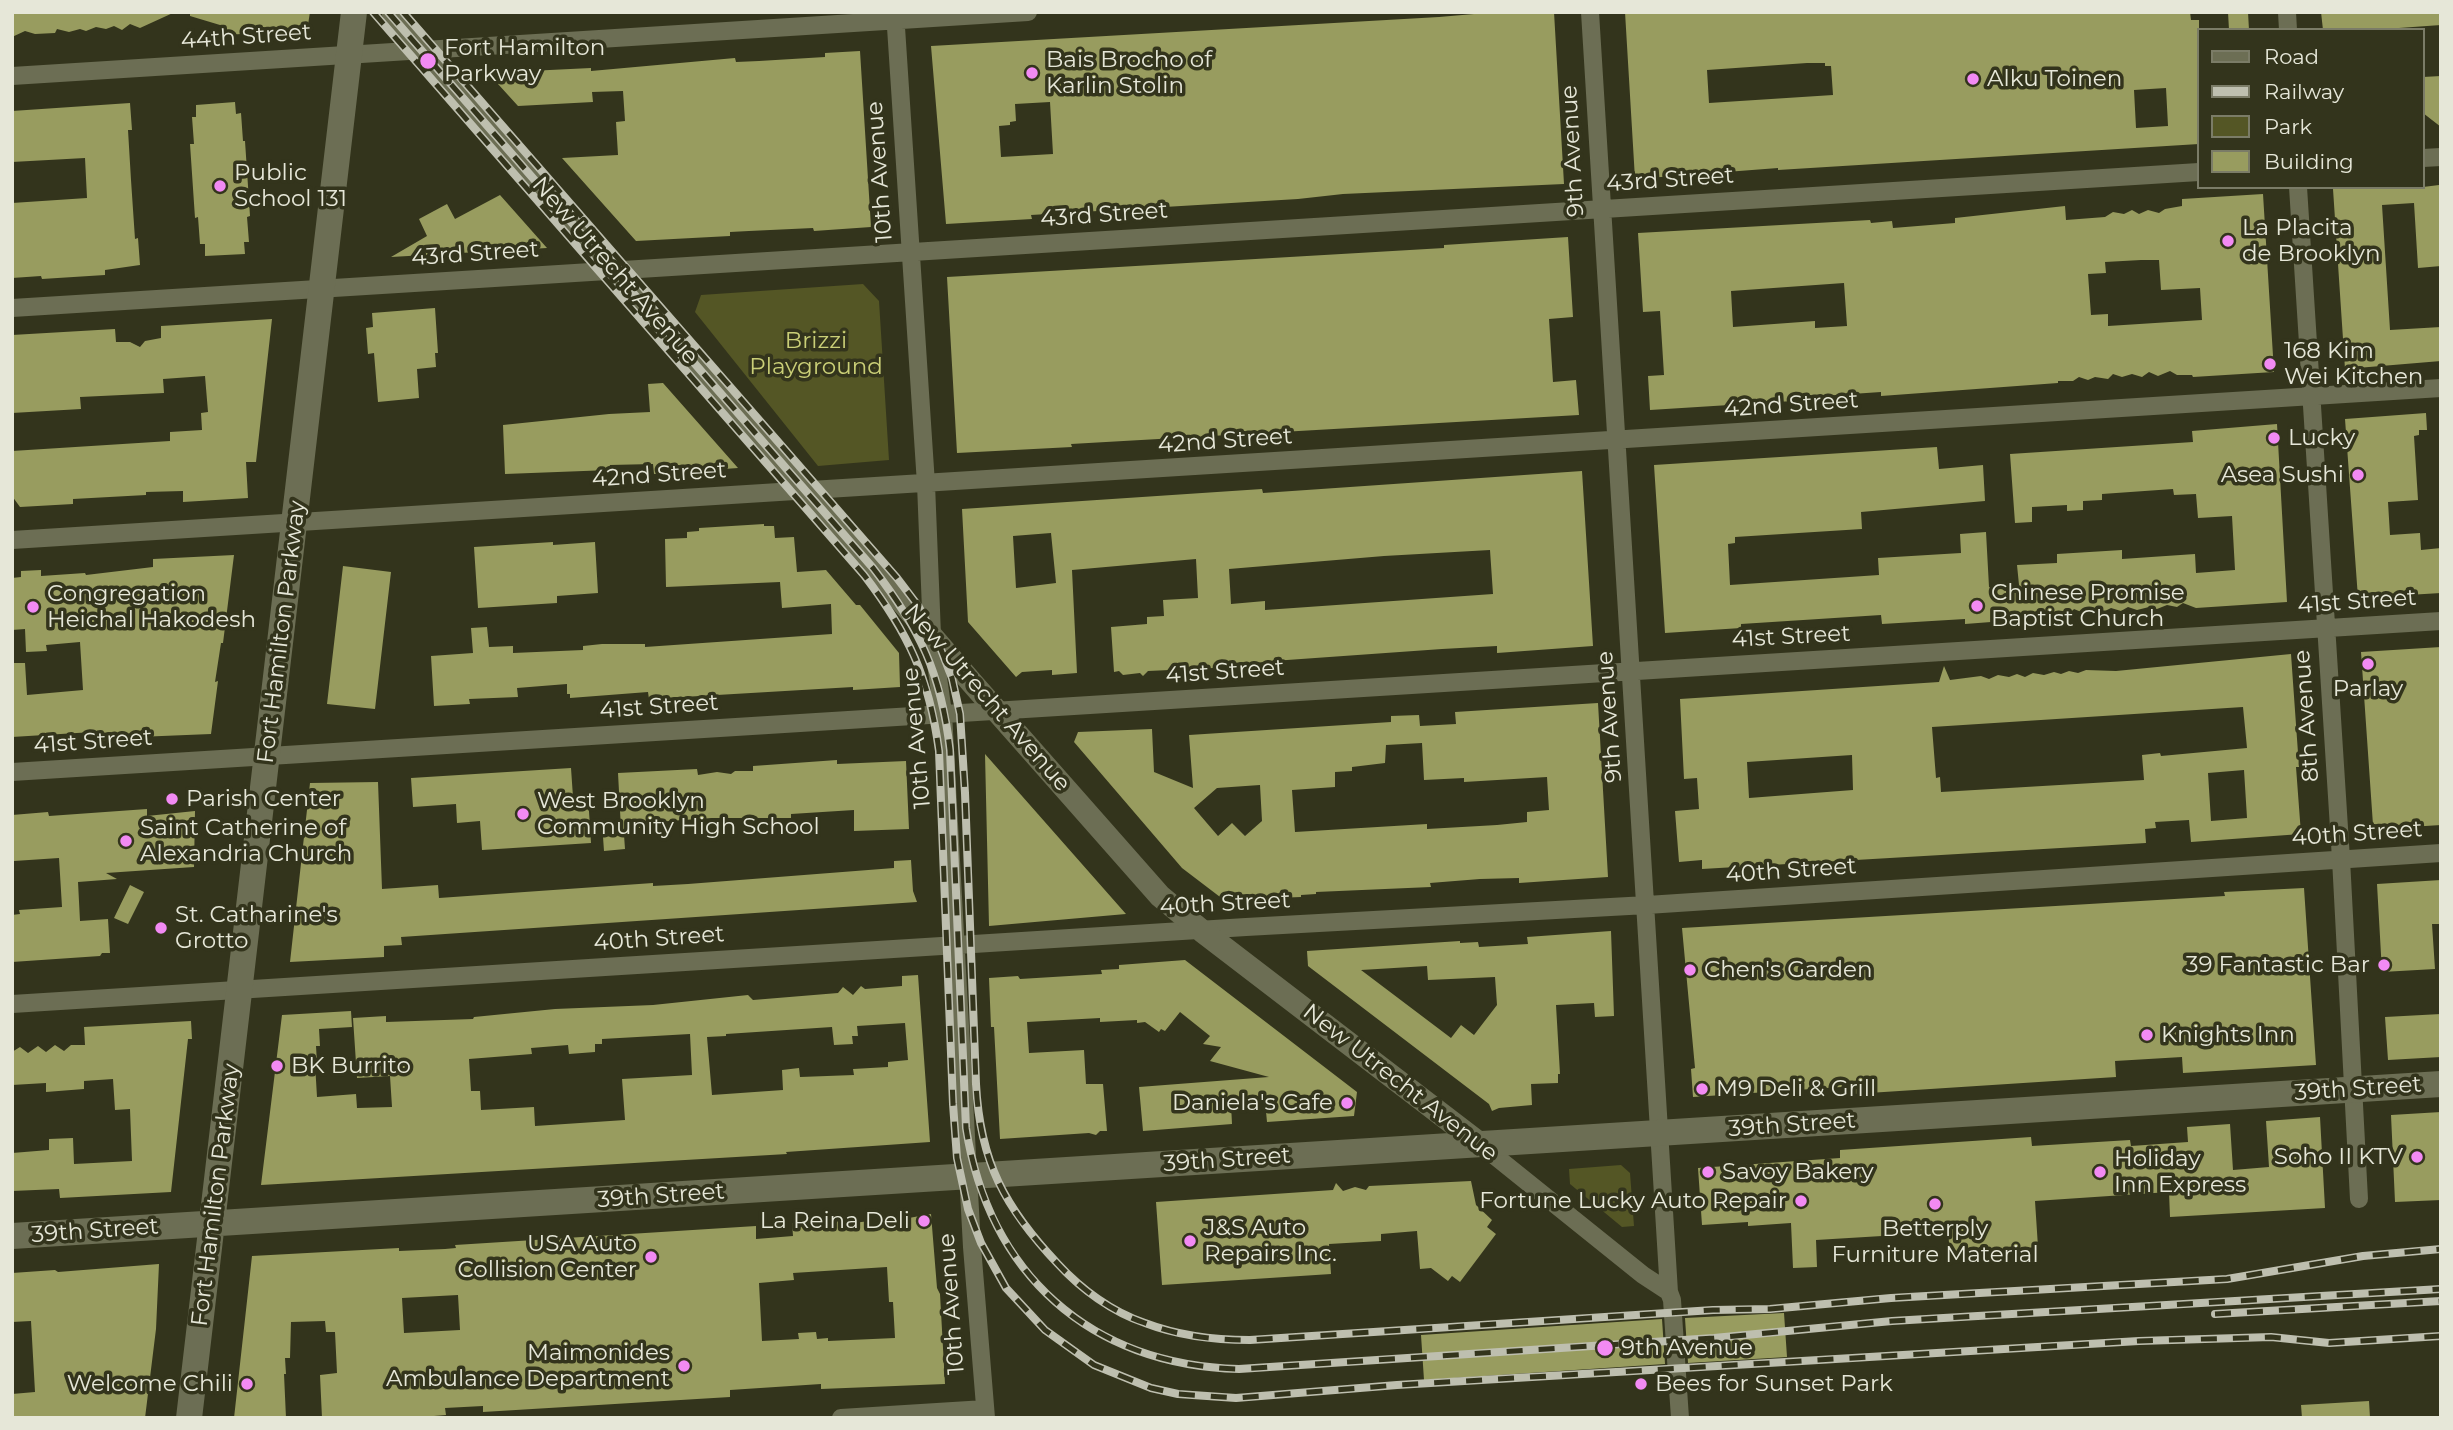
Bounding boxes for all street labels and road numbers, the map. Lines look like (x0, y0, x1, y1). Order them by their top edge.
street label: 44th Street (180, 19, 312, 55)
street label: 9th Avenue (1556, 84, 1590, 218)
street label: 10th Avenue (861, 100, 899, 244)
street label: 43rd Street (1605, 162, 1735, 198)
street label: New Utrecht Avenue (526, 172, 704, 370)
street label: 43rd Street (1039, 197, 1169, 233)
street label: 43rd Street (410, 236, 540, 272)
street label: 42nd Street (1723, 387, 1859, 423)
street label: 42nd Street (1157, 423, 1293, 459)
street label: 42nd Street (591, 457, 727, 493)
street label: Fort Hamilton Parkway (252, 499, 312, 765)
street label: 41st Street (2297, 584, 2417, 620)
street label: New Utrecht Avenue (898, 599, 1076, 797)
street label: 41st Street (1731, 620, 1851, 654)
street label: 8th Avenue (2289, 649, 2325, 783)
street label: 9th Avenue (1592, 650, 1628, 784)
street label: 41st Street (1165, 654, 1285, 690)
street label: 10th Avenue (897, 666, 937, 810)
street label: 41st Street (599, 689, 719, 725)
street label: 41st Street (33, 724, 153, 760)
street label: 40th Street (2291, 816, 2423, 852)
street label: 40th Street (1725, 853, 1857, 889)
street label: 40th Street (1159, 887, 1291, 921)
street label: 40th Street (593, 921, 725, 957)
street label: New Utrecht Avenue (1297, 998, 1503, 1168)
street label: Fort Hamilton Parkway (186, 1062, 246, 1328)
street label: 39th Street (2293, 1071, 2423, 1107)
street label: 39th Street (1727, 1107, 1857, 1143)
street label: 39th Street (1162, 1142, 1292, 1178)
street label: 39th Street (596, 1178, 726, 1214)
street label: 39th Street (30, 1213, 160, 1249)
street label: 10th Avenue (933, 1232, 971, 1376)

